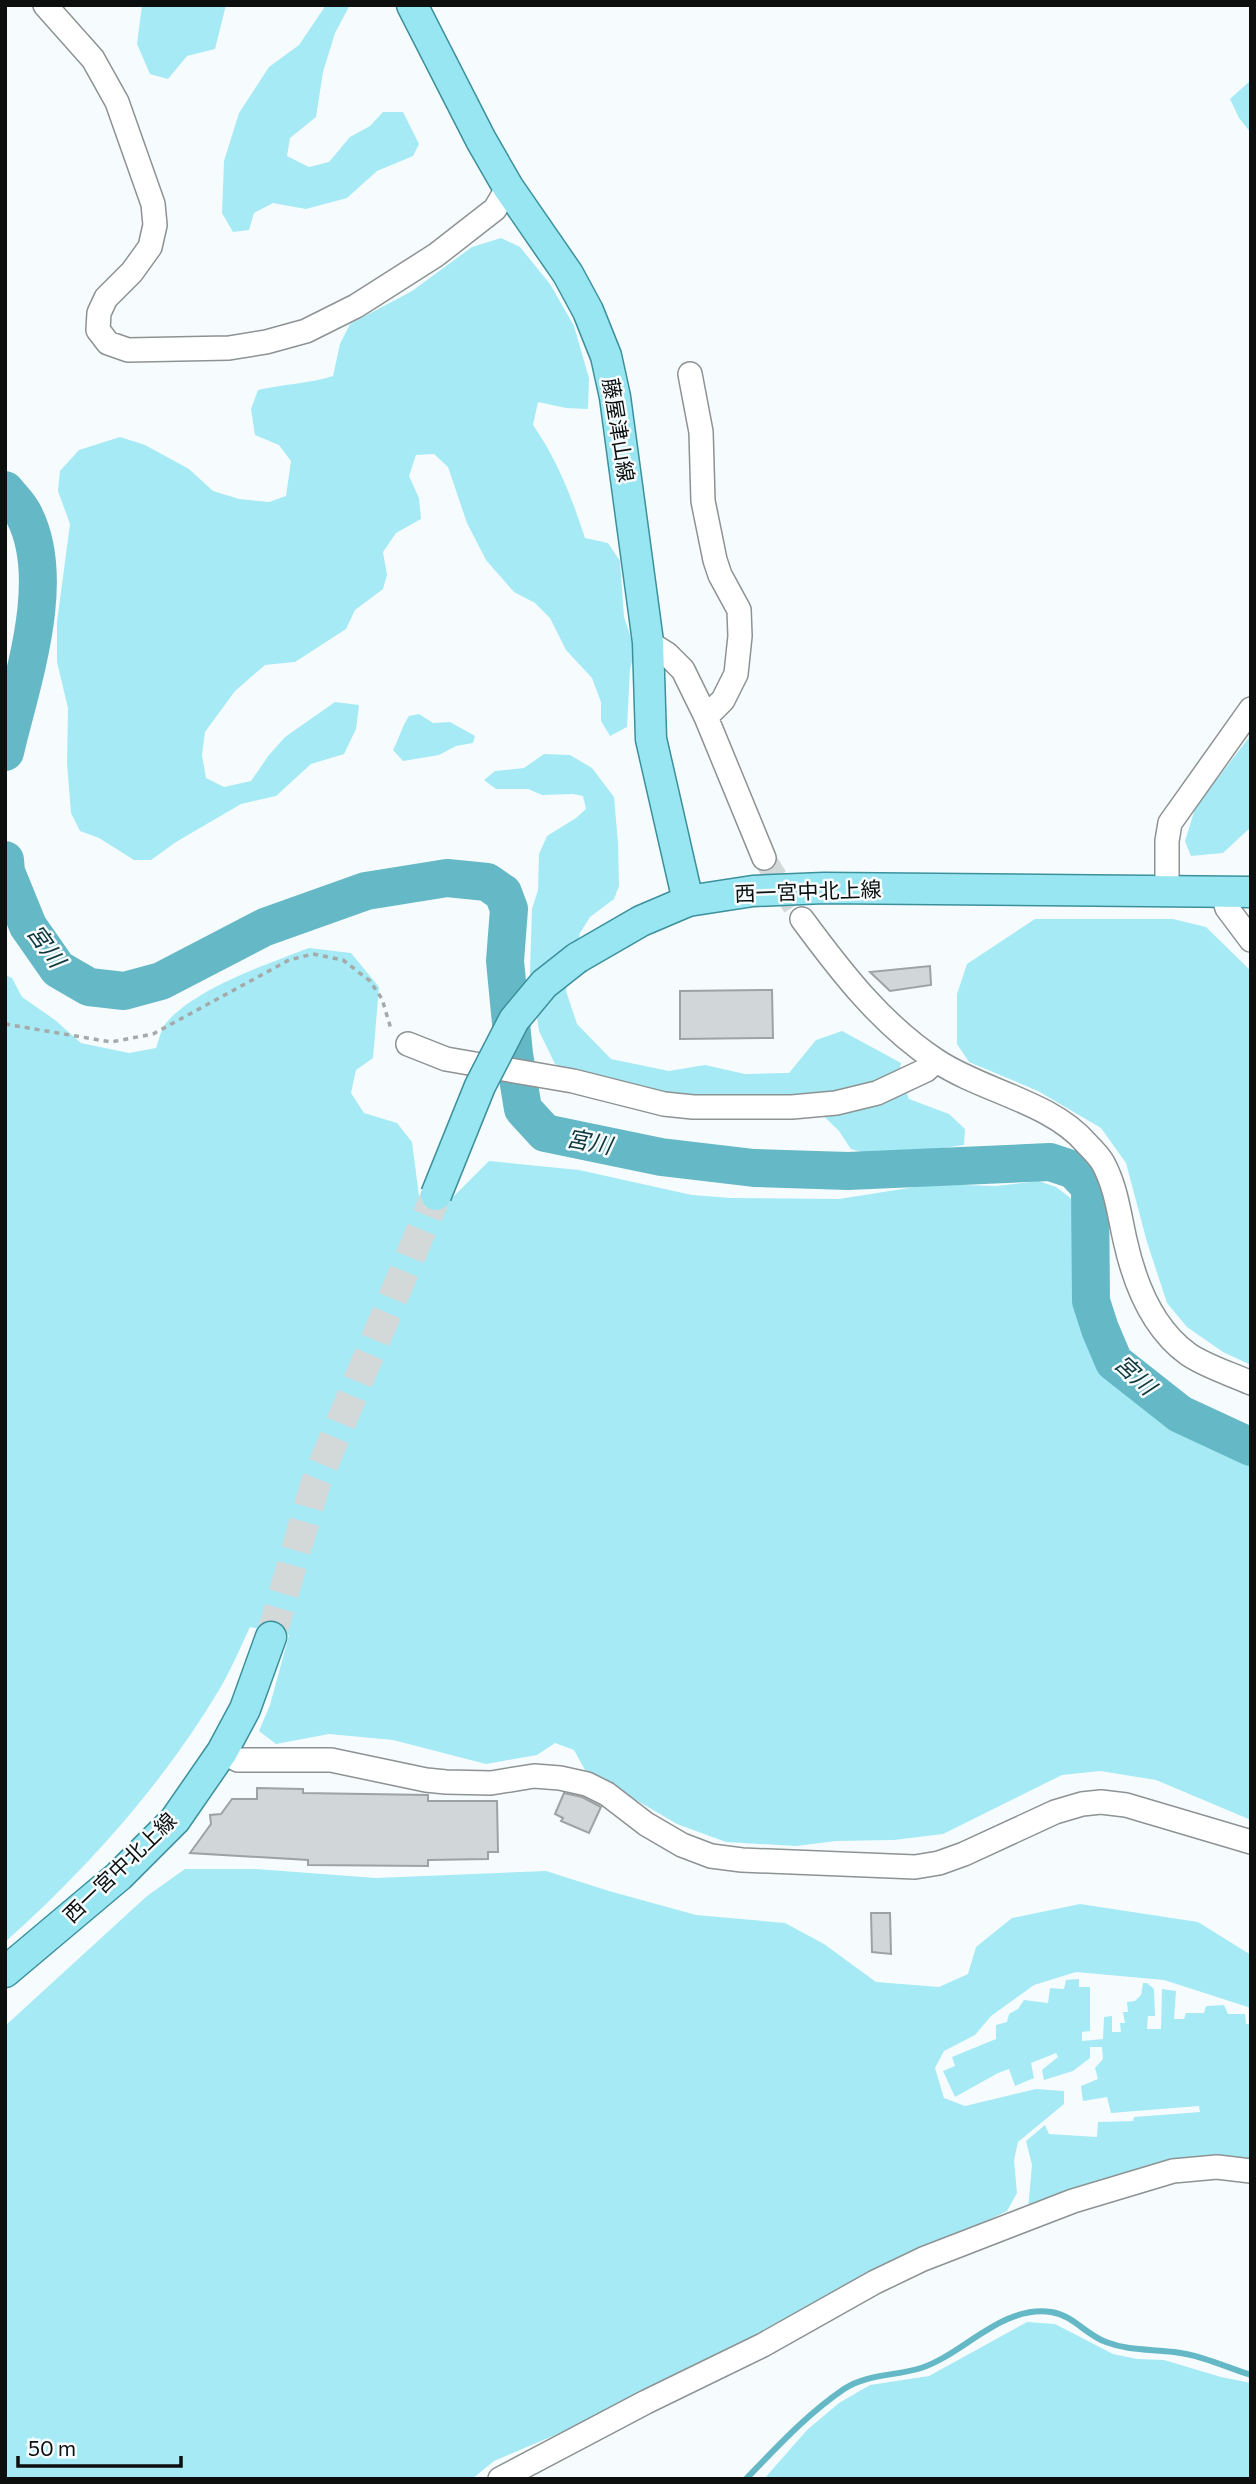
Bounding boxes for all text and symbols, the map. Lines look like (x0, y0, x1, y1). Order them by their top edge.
street label: 藤屋津山線 (599, 376, 640, 484)
street label: 西一宮中北上線 (734, 875, 882, 906)
water label: 宮川 (22, 919, 73, 975)
water label: 宮川 (564, 1123, 617, 1160)
water label: 宮川 (1109, 1348, 1164, 1402)
street label: 西一宮中北上線 (57, 1807, 181, 1927)
scale bar (18, 2424, 180, 2468)
text: 50 m (28, 2435, 76, 2460)

